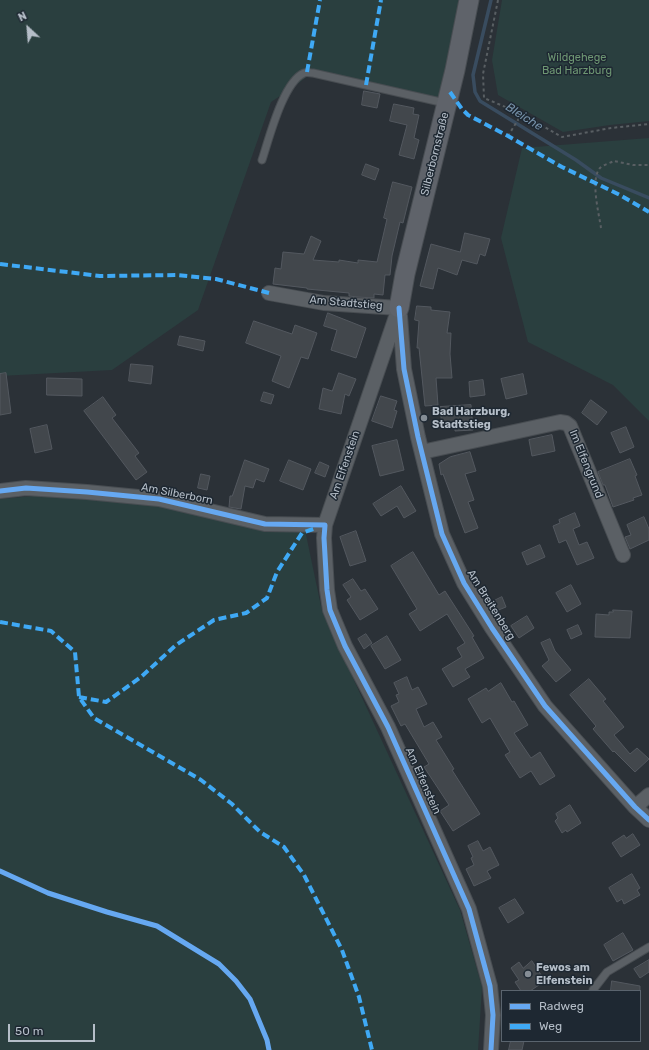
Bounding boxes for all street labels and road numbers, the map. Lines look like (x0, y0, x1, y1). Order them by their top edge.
street label: Silberbornstraße (418, 111, 452, 197)
street label: Am Stadtstieg (309, 293, 383, 313)
street label: Im Elfengrund (566, 428, 606, 500)
street label: Am Elfenstein (327, 429, 363, 501)
street label: Am Silberborn (140, 481, 214, 507)
street label: Am Breitenberg (464, 567, 518, 643)
street label: Am Elfenstein (402, 746, 444, 816)

